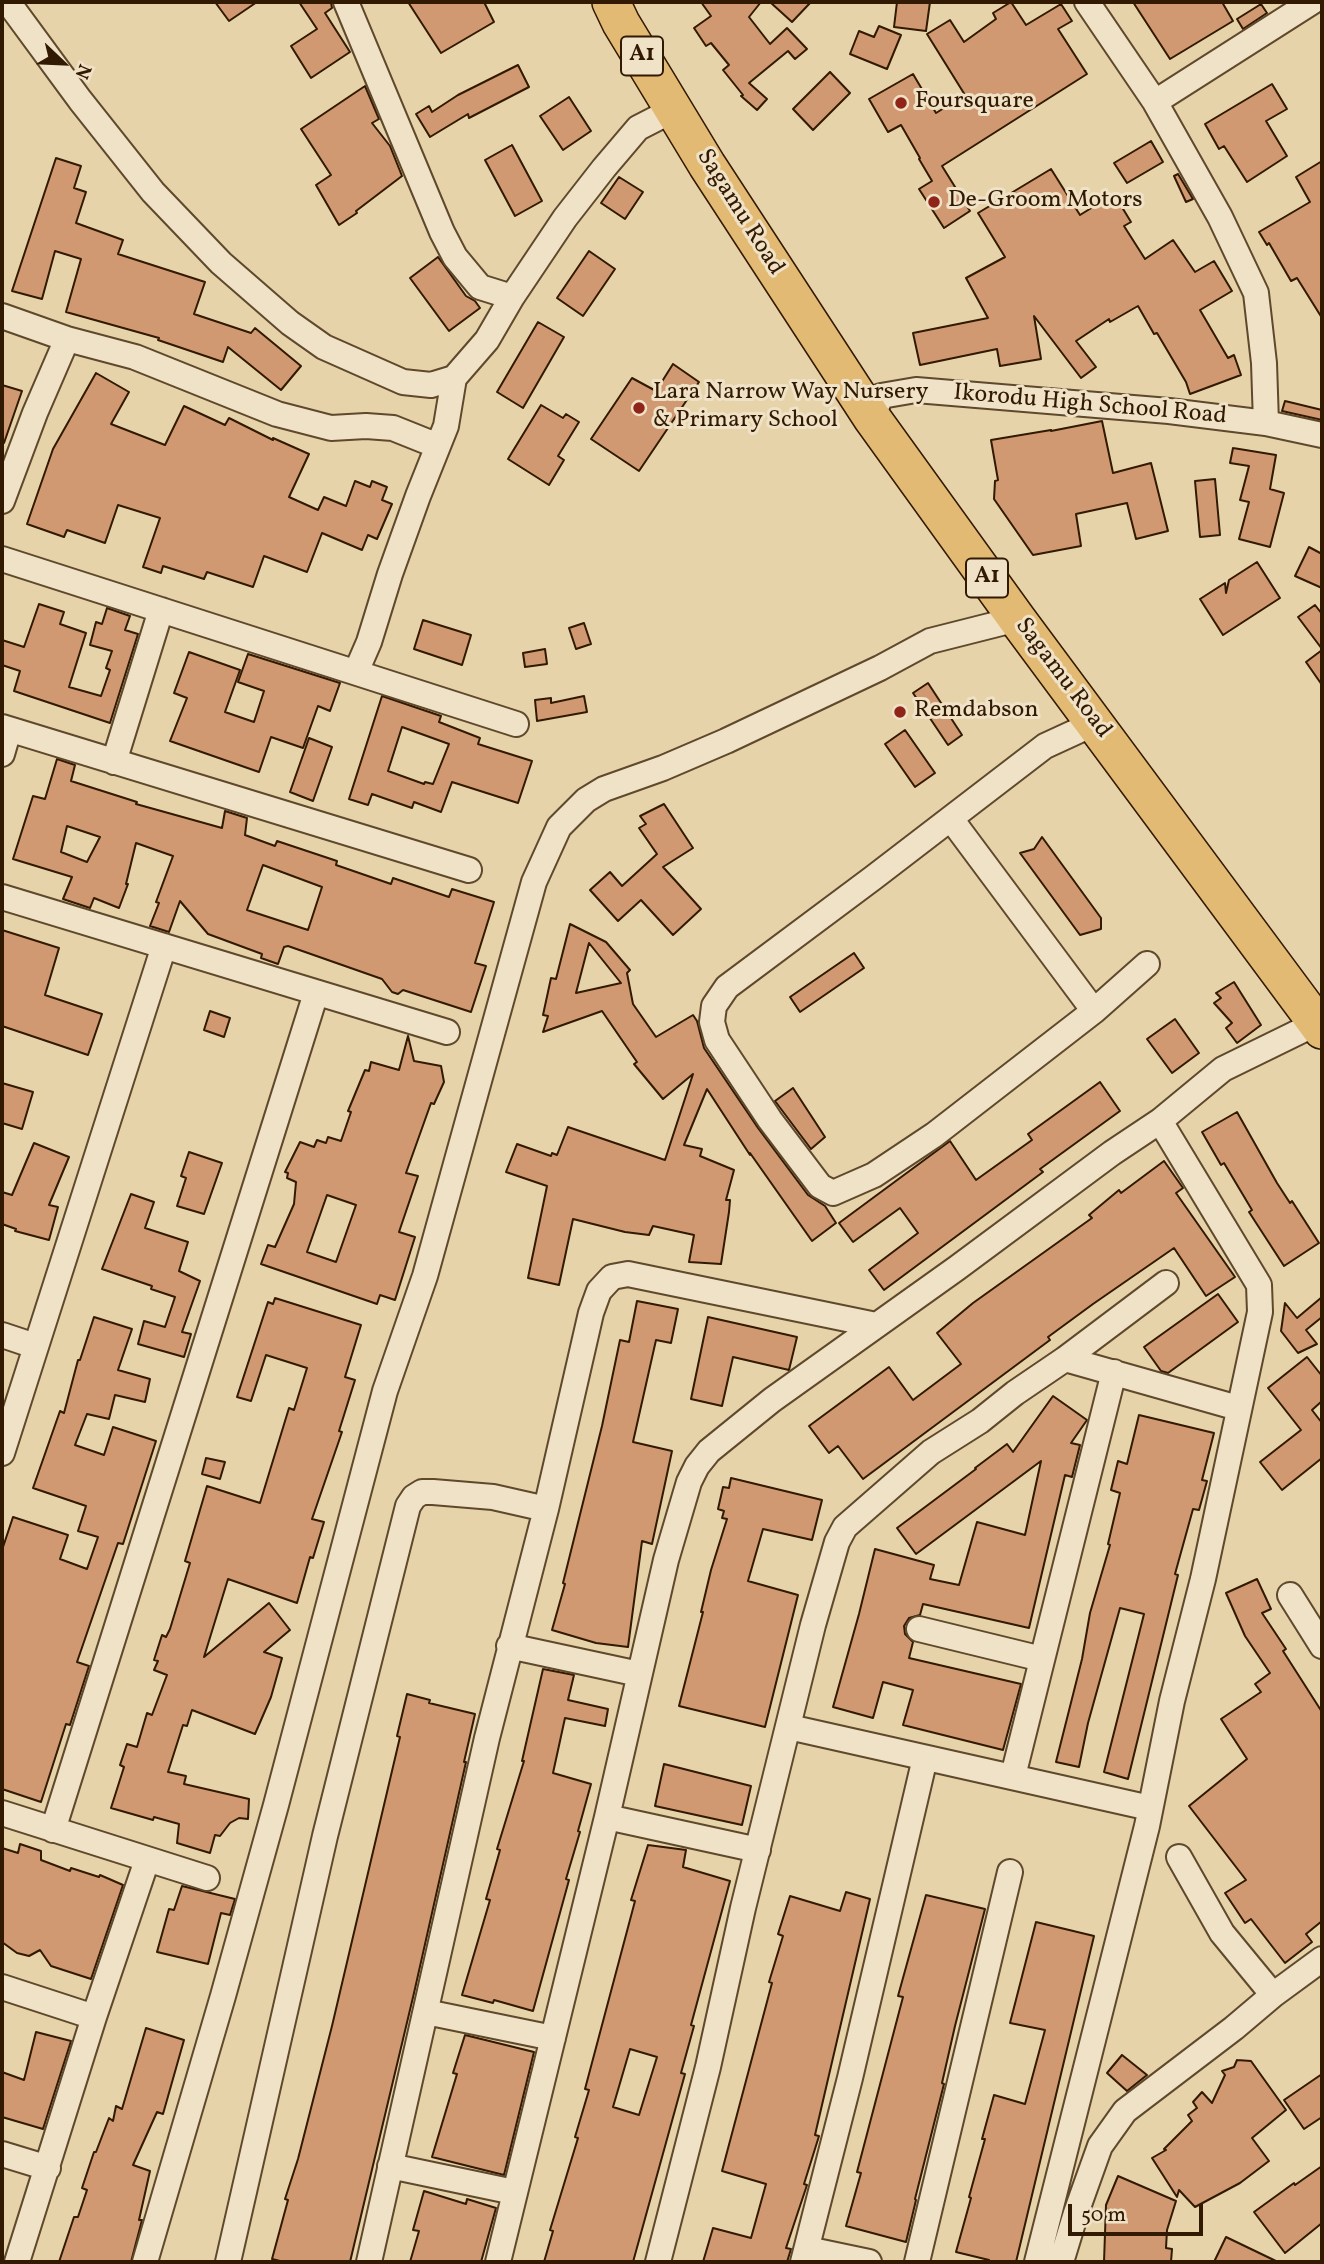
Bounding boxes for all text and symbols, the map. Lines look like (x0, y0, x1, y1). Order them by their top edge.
north arrow (28, 28, 98, 98)
road number: A1 (621, 36, 663, 76)
text: N (68, 60, 97, 83)
place label: Foursquare (915, 89, 1034, 117)
marker: Foursquare (893, 95, 909, 111)
street label: Sagamu Road (689, 145, 789, 281)
place label: De-Groom Motors (948, 188, 1143, 216)
marker: De-Groom Motors (926, 194, 942, 210)
place label: Lara Narrow Way Nursery & Primary School (653, 380, 928, 436)
street label: Ikorodu High School Road (952, 380, 1228, 432)
marker: Lara Narrow Way Nursery & Primary School (631, 400, 647, 416)
road number: A1 (966, 558, 1008, 598)
street label: Sagamu Road (1007, 613, 1117, 745)
place label: Remdabson (914, 698, 1039, 726)
marker: Remdabson (892, 704, 908, 720)
scale bar (1072, 2190, 1207, 2234)
text: 50 m (1081, 2201, 1126, 2230)

